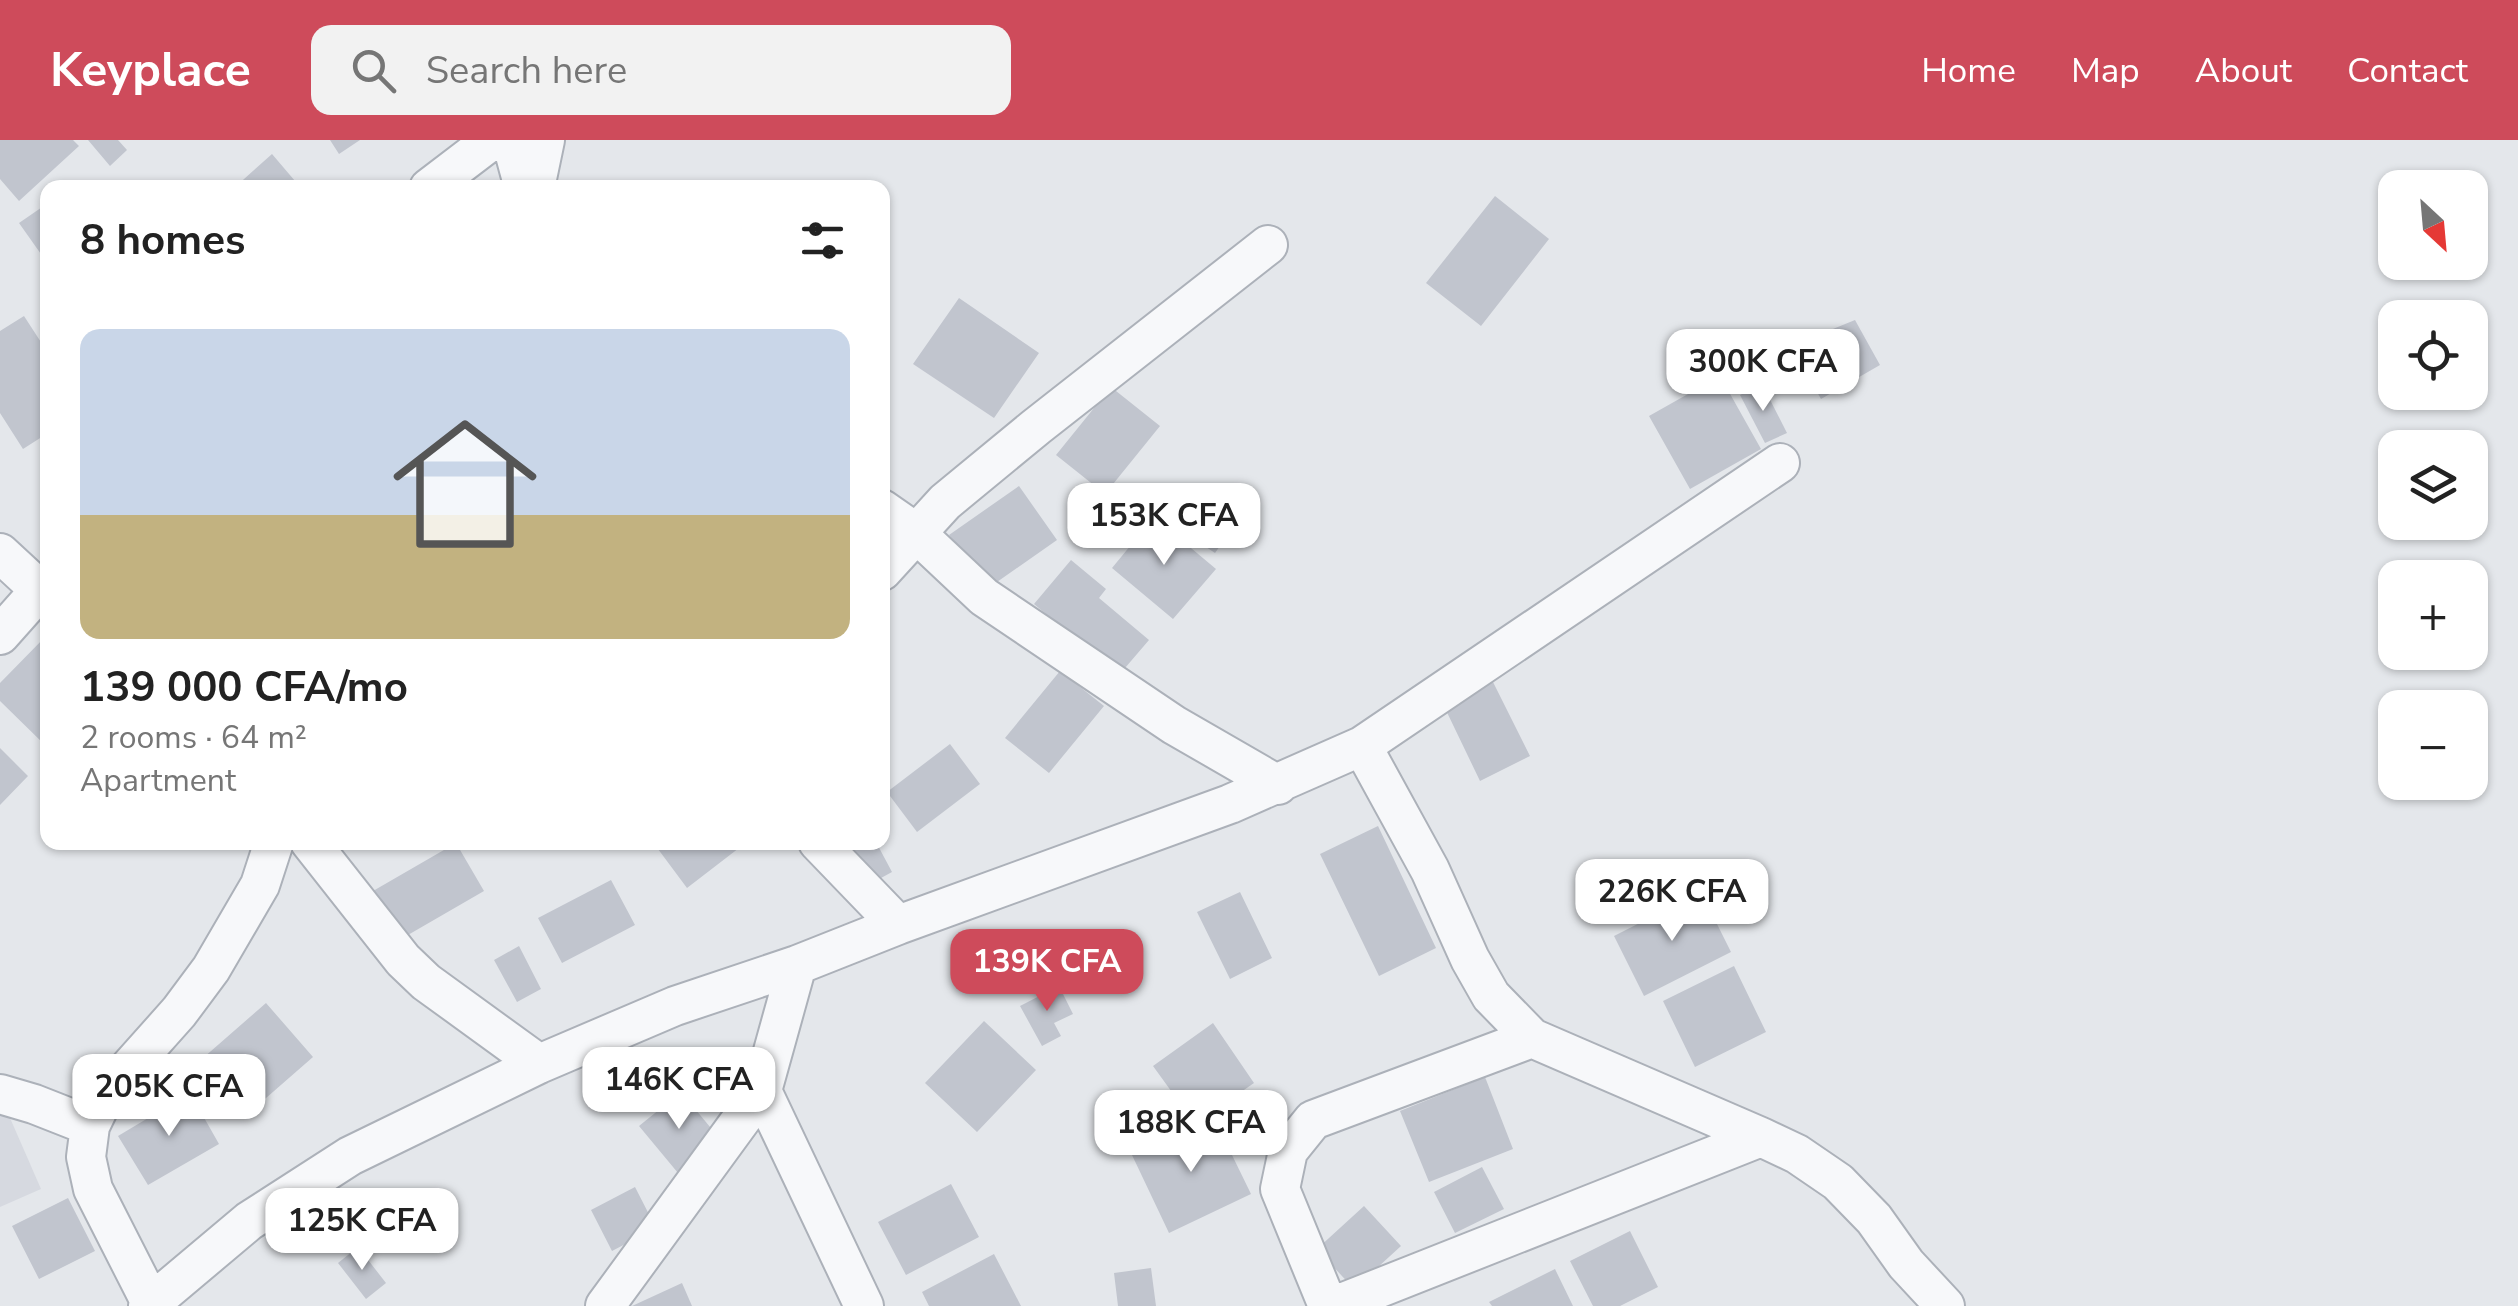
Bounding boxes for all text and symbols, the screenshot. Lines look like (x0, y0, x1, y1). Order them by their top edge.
search box (311, 25, 1011, 115)
text: Keyplace (50, 37, 251, 103)
icon: search (346, 43, 401, 98)
text: Search here (426, 45, 627, 96)
text: Home (1921, 47, 2016, 94)
text: Map (2071, 47, 2140, 94)
text: About (2195, 47, 2292, 94)
text: Contact (2347, 47, 2468, 94)
north arrow (2378, 170, 2488, 280)
map controls (2378, 170, 2488, 800)
text: 8 homes (80, 212, 245, 269)
icon: filters (795, 213, 850, 268)
button: locate (2378, 300, 2488, 410)
pin: 300K CFA (1660, 329, 1866, 414)
text: 300K CFA (1688, 340, 1838, 383)
icon: home (375, 394, 555, 574)
button: layers (2378, 430, 2488, 540)
pin: 153K CFA (1061, 483, 1267, 568)
text: 153K CFA (1089, 494, 1239, 537)
button: + (2378, 560, 2488, 670)
text: 139 000 CFA/mo (80, 659, 408, 716)
button: − (2378, 690, 2488, 800)
text: 2 rooms · 64 m² (80, 716, 307, 759)
text: Apartment (80, 759, 236, 802)
pin: 226K CFA (1569, 859, 1775, 944)
text: 226K CFA (1597, 870, 1747, 913)
pin: 139K CFA (944, 929, 1150, 1014)
text: 139K CFA (972, 940, 1122, 983)
pin: 146K CFA (576, 1047, 782, 1132)
pin: 205K CFA (66, 1054, 272, 1139)
text: 146K CFA (604, 1058, 754, 1101)
text: 205K CFA (94, 1065, 244, 1108)
pin: 188K CFA (1088, 1090, 1294, 1175)
text: 188K CFA (1116, 1101, 1266, 1144)
pin: 125K CFA (259, 1188, 465, 1273)
text: 125K CFA (287, 1199, 437, 1242)

